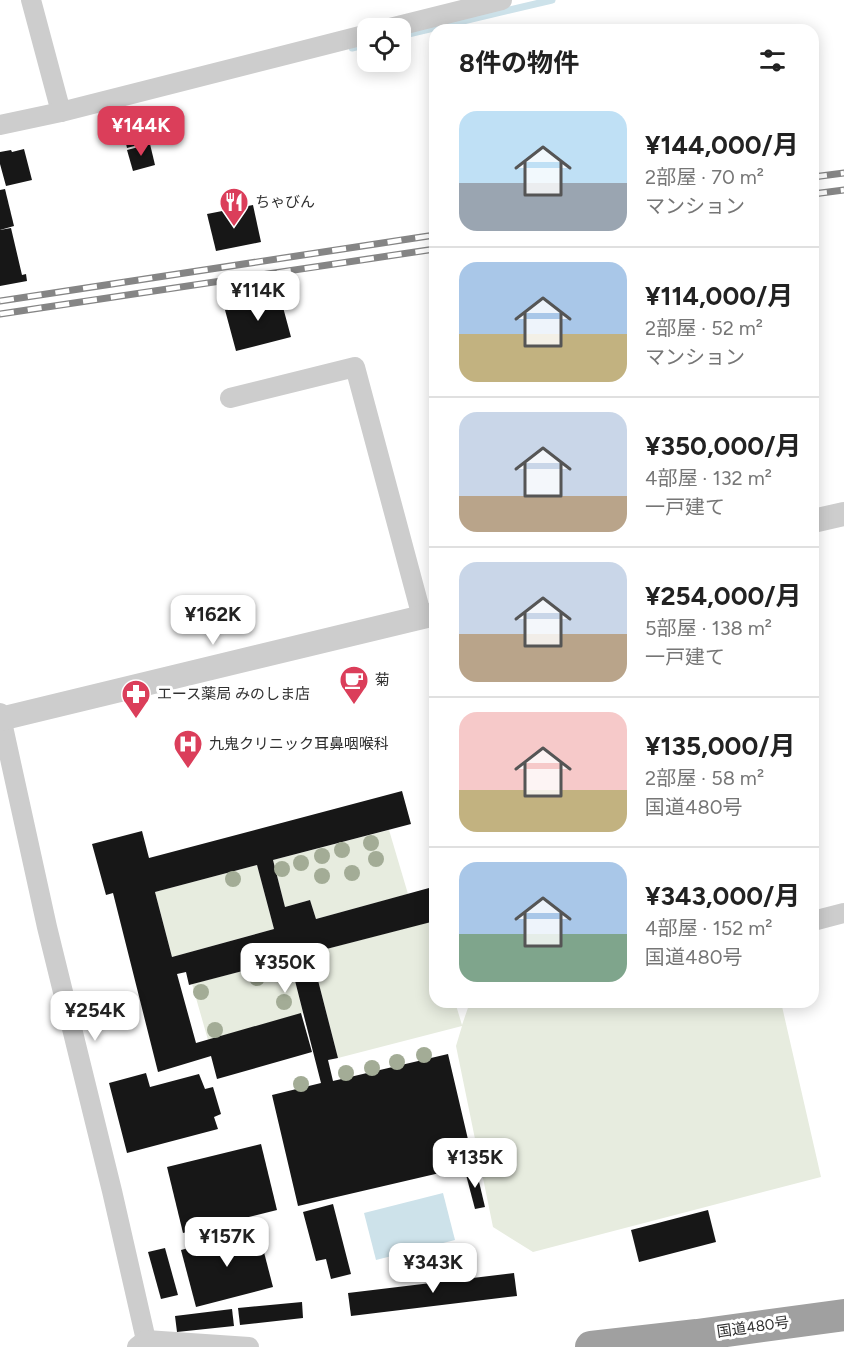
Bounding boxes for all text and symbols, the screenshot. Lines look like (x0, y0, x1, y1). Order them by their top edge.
map controls (357, 18, 411, 72)
button: locate (357, 18, 411, 72)
icon: filters (756, 44, 789, 77)
text: 8件の物件 (459, 47, 579, 79)
pin: ¥144K (99, 106, 183, 157)
text: ¥144K (112, 113, 171, 137)
text: ¥144,000/月 (645, 129, 799, 161)
icon: home (507, 135, 579, 207)
text: 2部屋 · 70 m² (645, 165, 764, 189)
restaurant icon: ちゃびん (218, 186, 250, 228)
place label: ちゃびん (255, 193, 315, 211)
text: マンション (645, 194, 745, 218)
pin: ¥114K (216, 271, 300, 322)
text: ¥114K (231, 278, 285, 302)
text: ¥114,000/月 (645, 280, 793, 312)
icon: home (507, 286, 579, 358)
text: 2部屋 · 52 m² (645, 316, 763, 340)
text: マンション (645, 345, 745, 369)
text: ¥350,000/月 (645, 430, 801, 462)
icon: home (507, 436, 579, 508)
text: 4部屋 · 132 m² (645, 466, 772, 490)
text: 一戸建て (645, 495, 725, 519)
text: ¥254,000/月 (645, 580, 802, 612)
icon: home (507, 586, 579, 658)
pin: ¥162K (171, 595, 255, 646)
text: ¥162K (185, 602, 241, 626)
text: 5部屋 · 138 m² (645, 616, 772, 640)
text: 一戸建て (645, 645, 725, 669)
cafe icon: 菊 (338, 664, 370, 706)
place label: 菊 (375, 671, 390, 689)
pharmacy icon: エース薬局 みのしま店 (120, 678, 152, 720)
place label: エース薬局 みのしま店 (157, 685, 310, 703)
hospital icon: 九鬼クリニック耳鼻咽喉科 (172, 728, 204, 770)
text: ¥135,000/月 (645, 730, 796, 762)
place label: 九鬼クリニック耳鼻咽喉科 (209, 735, 389, 753)
icon: home (507, 736, 579, 808)
text: 2部屋 · 58 m² (645, 766, 764, 790)
text: 国道480号 (645, 795, 743, 819)
text: ¥343,000/月 (645, 880, 800, 912)
icon: home (507, 886, 579, 958)
text: 4部屋 · 152 m² (645, 916, 773, 940)
pin: ¥350K (243, 943, 327, 994)
text: 国道480号 (645, 945, 743, 969)
text: ¥350K (255, 950, 315, 974)
pin: ¥254K (53, 991, 137, 1042)
text: ¥254K (64, 998, 126, 1022)
pin: ¥135K (433, 1138, 517, 1189)
text: ¥135K (447, 1145, 503, 1169)
pin: ¥157K (185, 1217, 269, 1268)
text: ¥157K (199, 1224, 255, 1248)
pin: ¥343K (391, 1243, 475, 1294)
text: ¥343K (403, 1250, 463, 1274)
street label: 国道480号 (716, 1313, 790, 1341)

